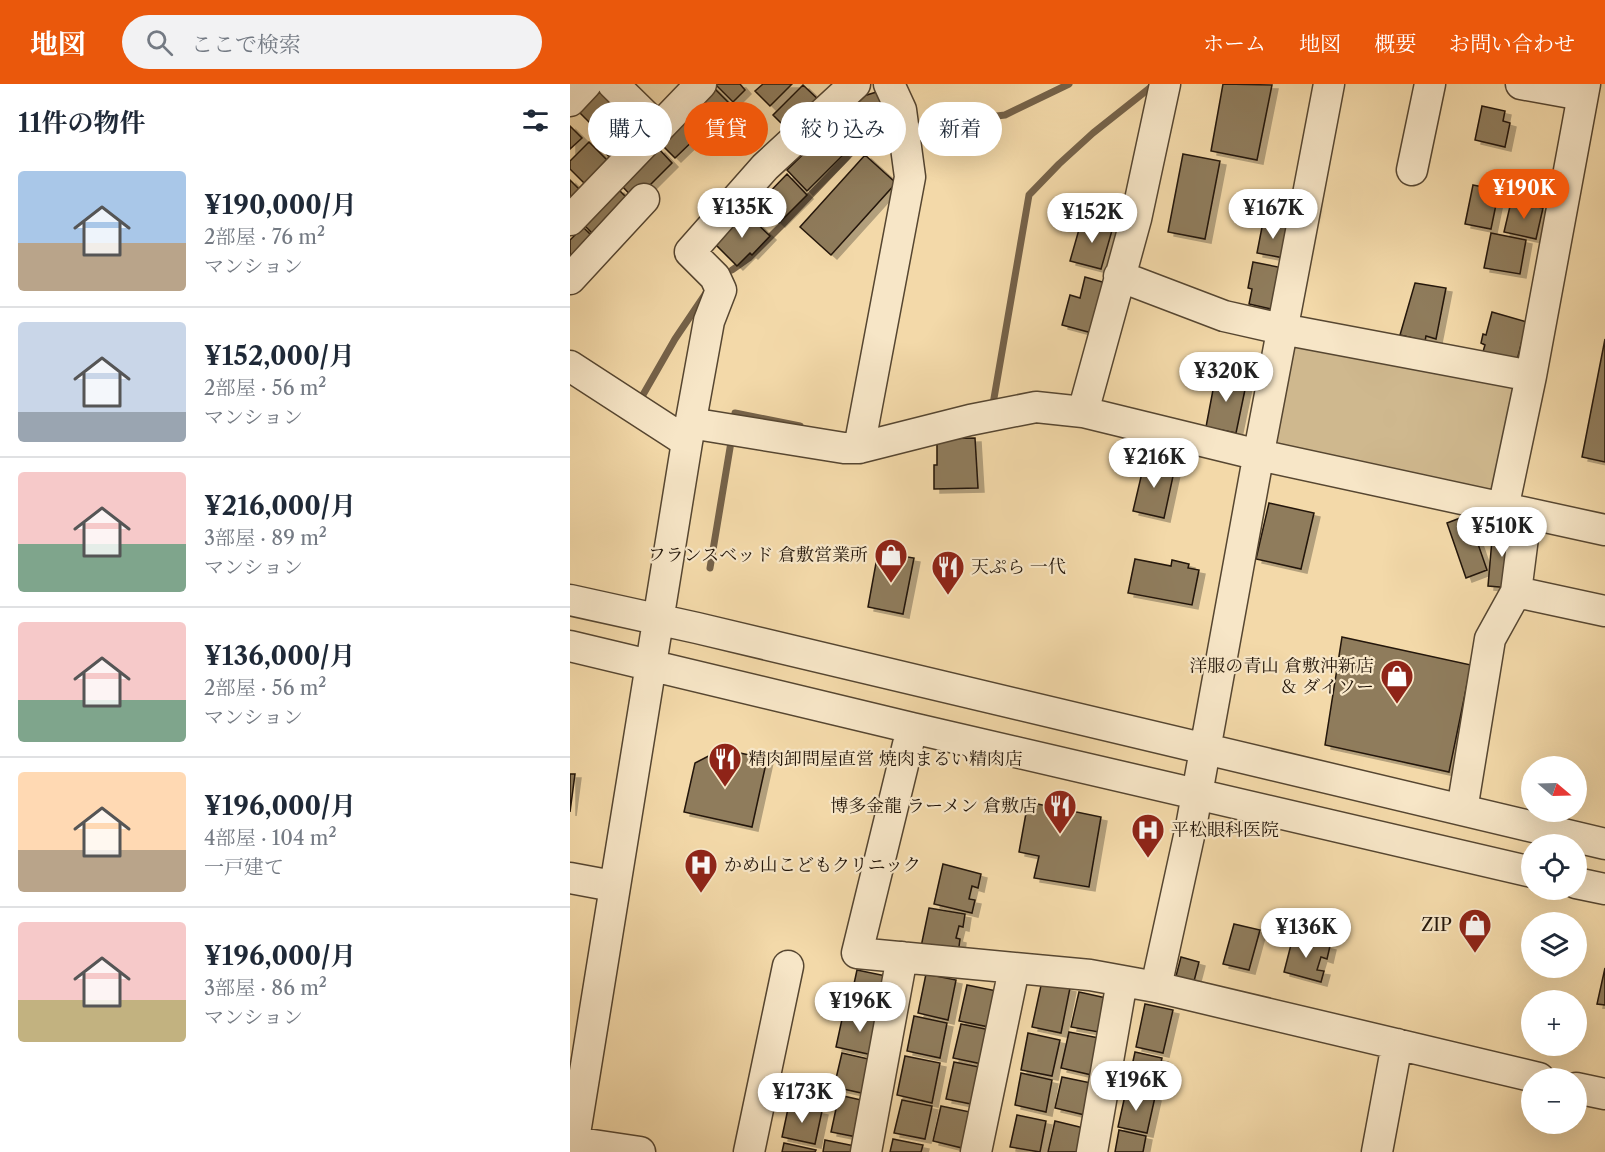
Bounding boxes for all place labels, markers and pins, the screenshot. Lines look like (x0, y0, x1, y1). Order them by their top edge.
pin: ¥190K (1482, 169, 1566, 220)
pin: ¥135K (700, 188, 784, 239)
pin: ¥167K (1231, 189, 1315, 240)
pin: ¥152K (1050, 193, 1134, 244)
pin: ¥320K (1184, 352, 1268, 403)
pin: ¥216K (1112, 438, 1196, 489)
pin: ¥510K (1460, 507, 1544, 558)
shop icon: フランスベッド 倉敷営業所 (873, 537, 909, 584)
place label: フランスベッド 倉敷営業所 (648, 544, 868, 566)
restaurant icon: 天ぷら 一代 (930, 549, 966, 596)
place label: 天ぷら 一代 (971, 556, 1066, 578)
place label: 洋服の青山 倉敷沖新店 ＆ ダイソー (1189, 655, 1374, 698)
shop icon: 洋服の青山 倉敷沖新店 ＆ ダイソー (1379, 658, 1415, 705)
restaurant icon: 精肉卸問屋直営 焼肉まるい精肉店 (707, 741, 743, 788)
place label: 精肉卸問屋直営 焼肉まるい精肉店 (748, 748, 1023, 770)
restaurant icon: 博多金龍 ラーメン 倉敷店 (1042, 788, 1078, 835)
place label: 博多金龍 ラーメン 倉敷店 (830, 795, 1037, 817)
hospital icon: 平松眼科医院 (1130, 812, 1166, 859)
place label: 平松眼科医院 (1171, 819, 1279, 841)
hospital icon: かめ山こどもクリニック (683, 847, 719, 894)
place label: かめ山こどもクリニック (724, 854, 921, 876)
shop icon: ZIP (1457, 907, 1493, 954)
pin: ¥136K (1264, 908, 1348, 959)
place label: ZIP (1421, 914, 1452, 936)
pin: ¥196K (818, 982, 902, 1033)
pin: ¥196K (1094, 1061, 1178, 1112)
pin: ¥173K (760, 1073, 844, 1124)

